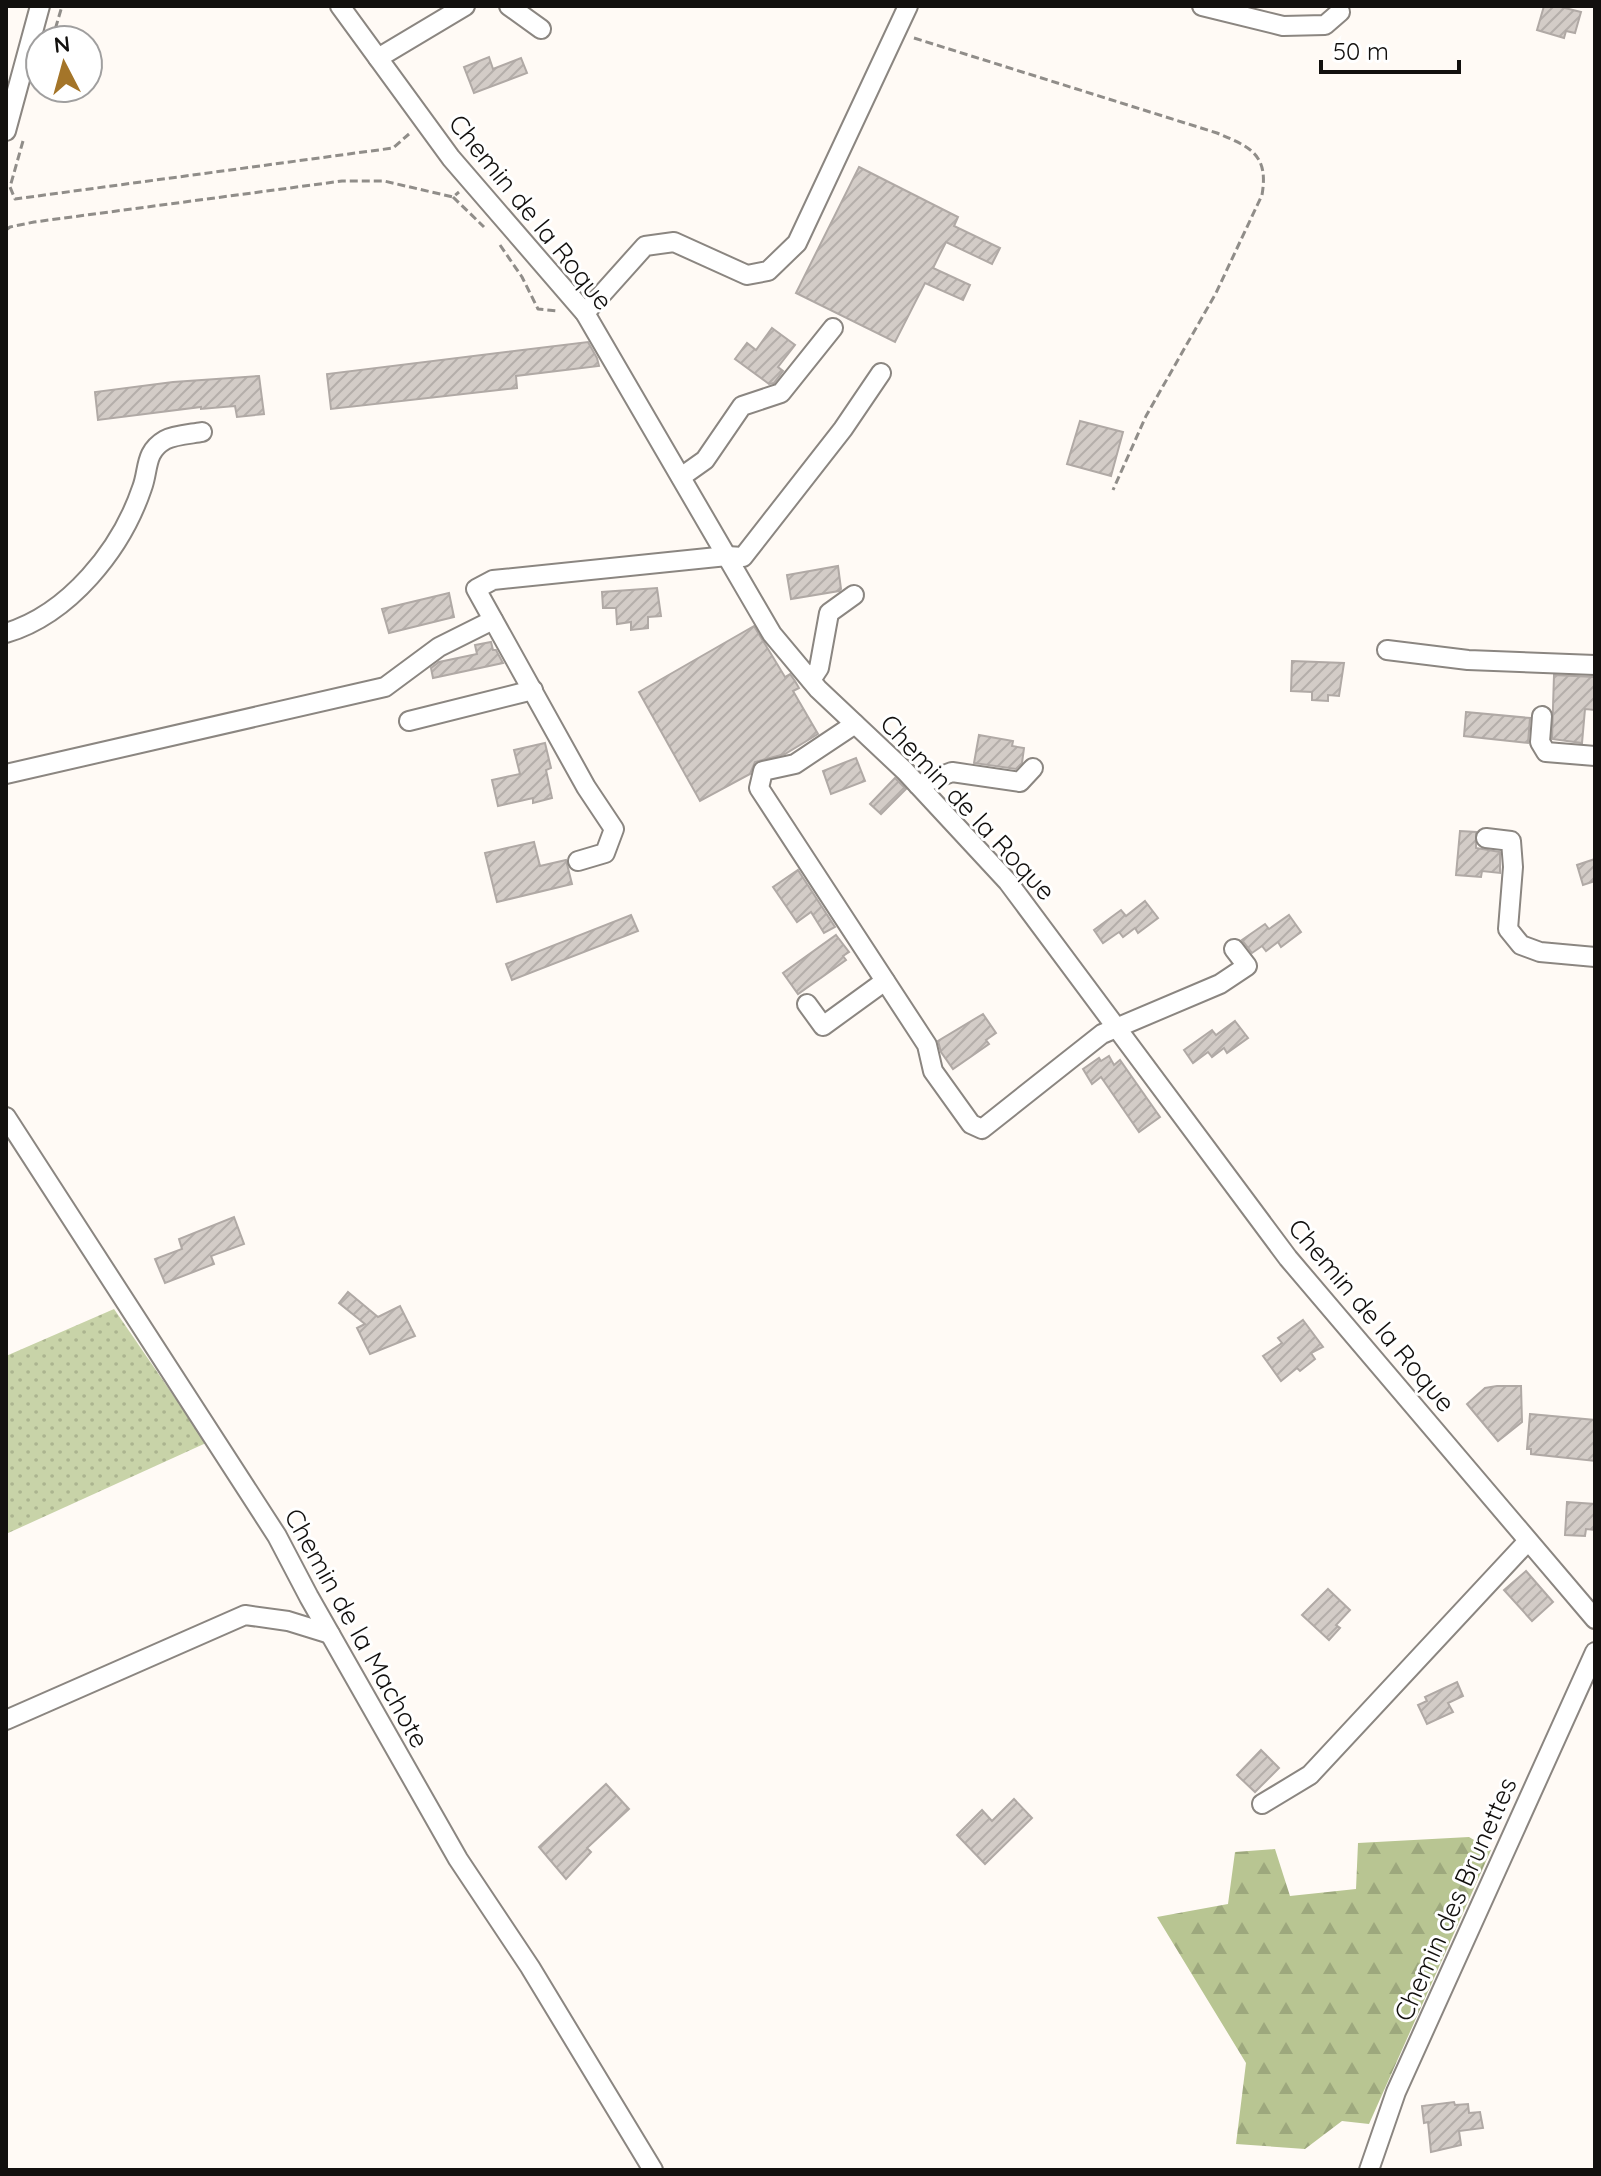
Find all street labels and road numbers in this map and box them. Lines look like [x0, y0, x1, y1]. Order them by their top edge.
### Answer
street label: Chemin de la Roque [442, 107, 620, 317]
street label: Chemin de la Roque [873, 707, 1063, 907]
street label: Chemin de la Roque [1281, 1212, 1463, 1418]
street label: Chemin de la Machote [277, 1502, 437, 1754]
street label: Chemin des Brunettes [1386, 1772, 1524, 2026]

